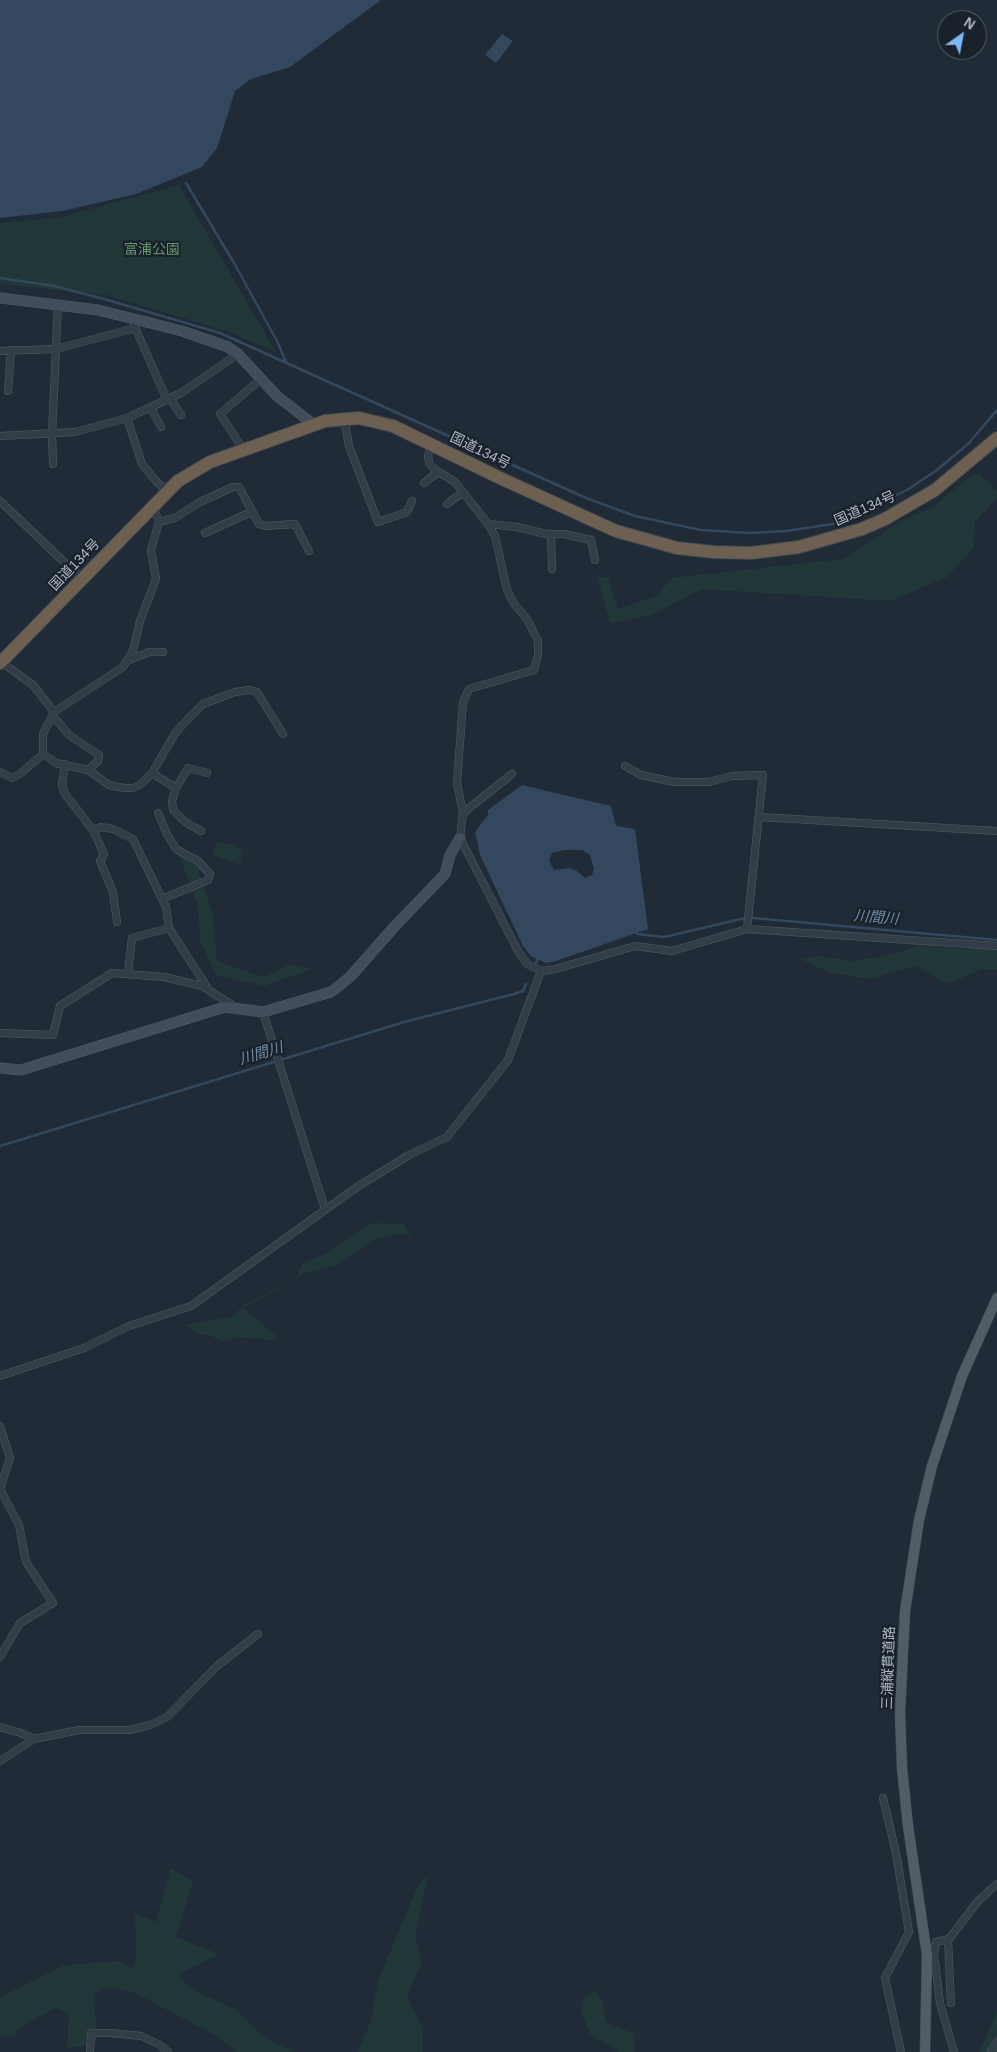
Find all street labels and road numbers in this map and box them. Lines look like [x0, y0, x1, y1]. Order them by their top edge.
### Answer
street label: 国道134号 [447, 429, 513, 473]
street label: 国道134号 [832, 488, 898, 530]
street label: 国道134号 [46, 536, 104, 594]
street label: 三浦縦貫道路 [879, 1626, 899, 1710]

